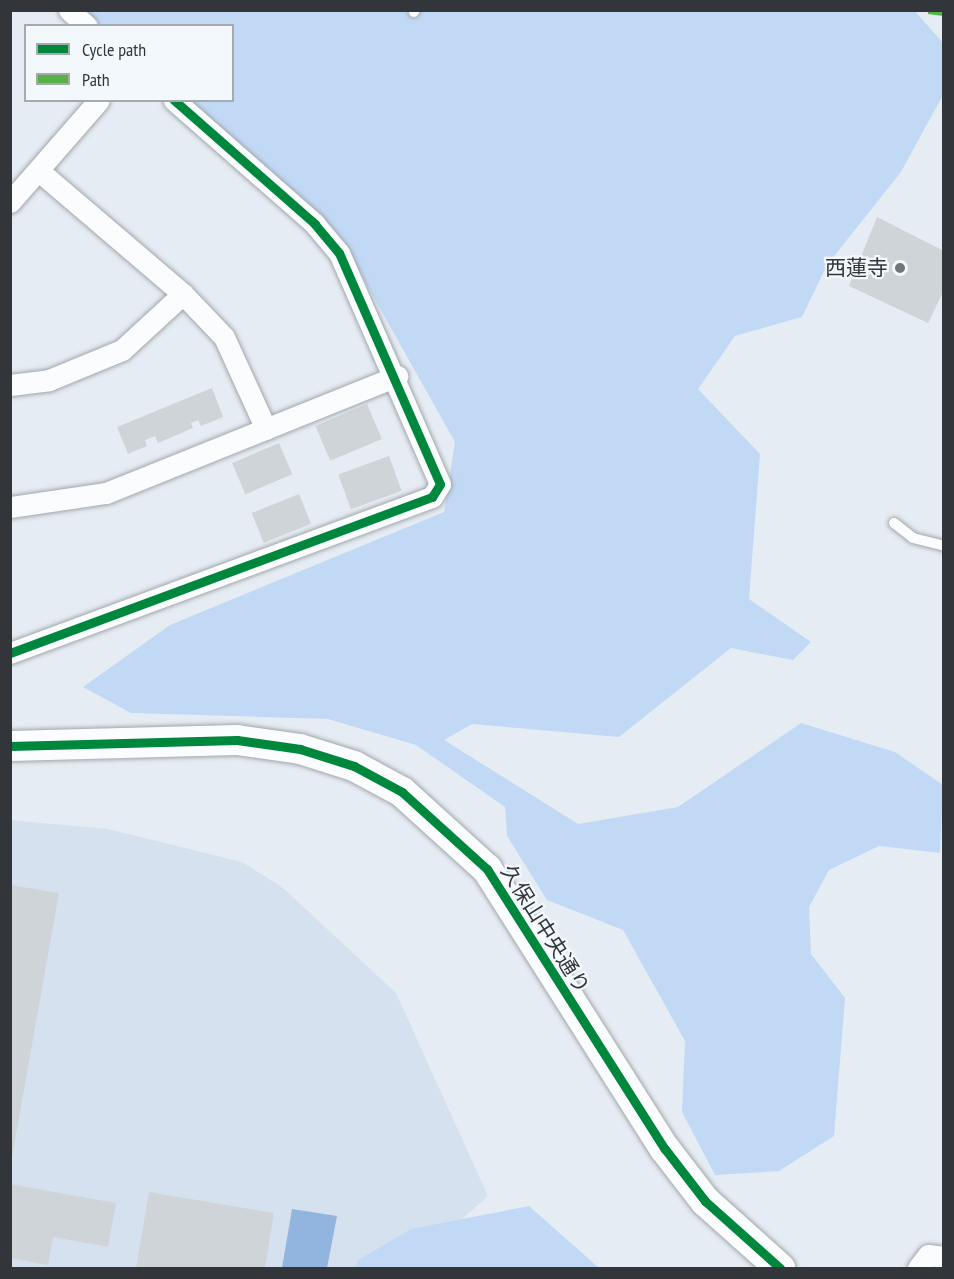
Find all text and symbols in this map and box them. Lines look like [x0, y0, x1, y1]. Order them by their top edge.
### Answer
legend [24, 24, 234, 102]
text: Cycle path [82, 38, 146, 61]
text: Path [82, 68, 110, 91]
place label: 西蓮寺 [825, 255, 888, 281]
marker: 西蓮寺 [893, 261, 907, 275]
street label: 久保山中央通り [495, 860, 595, 998]

